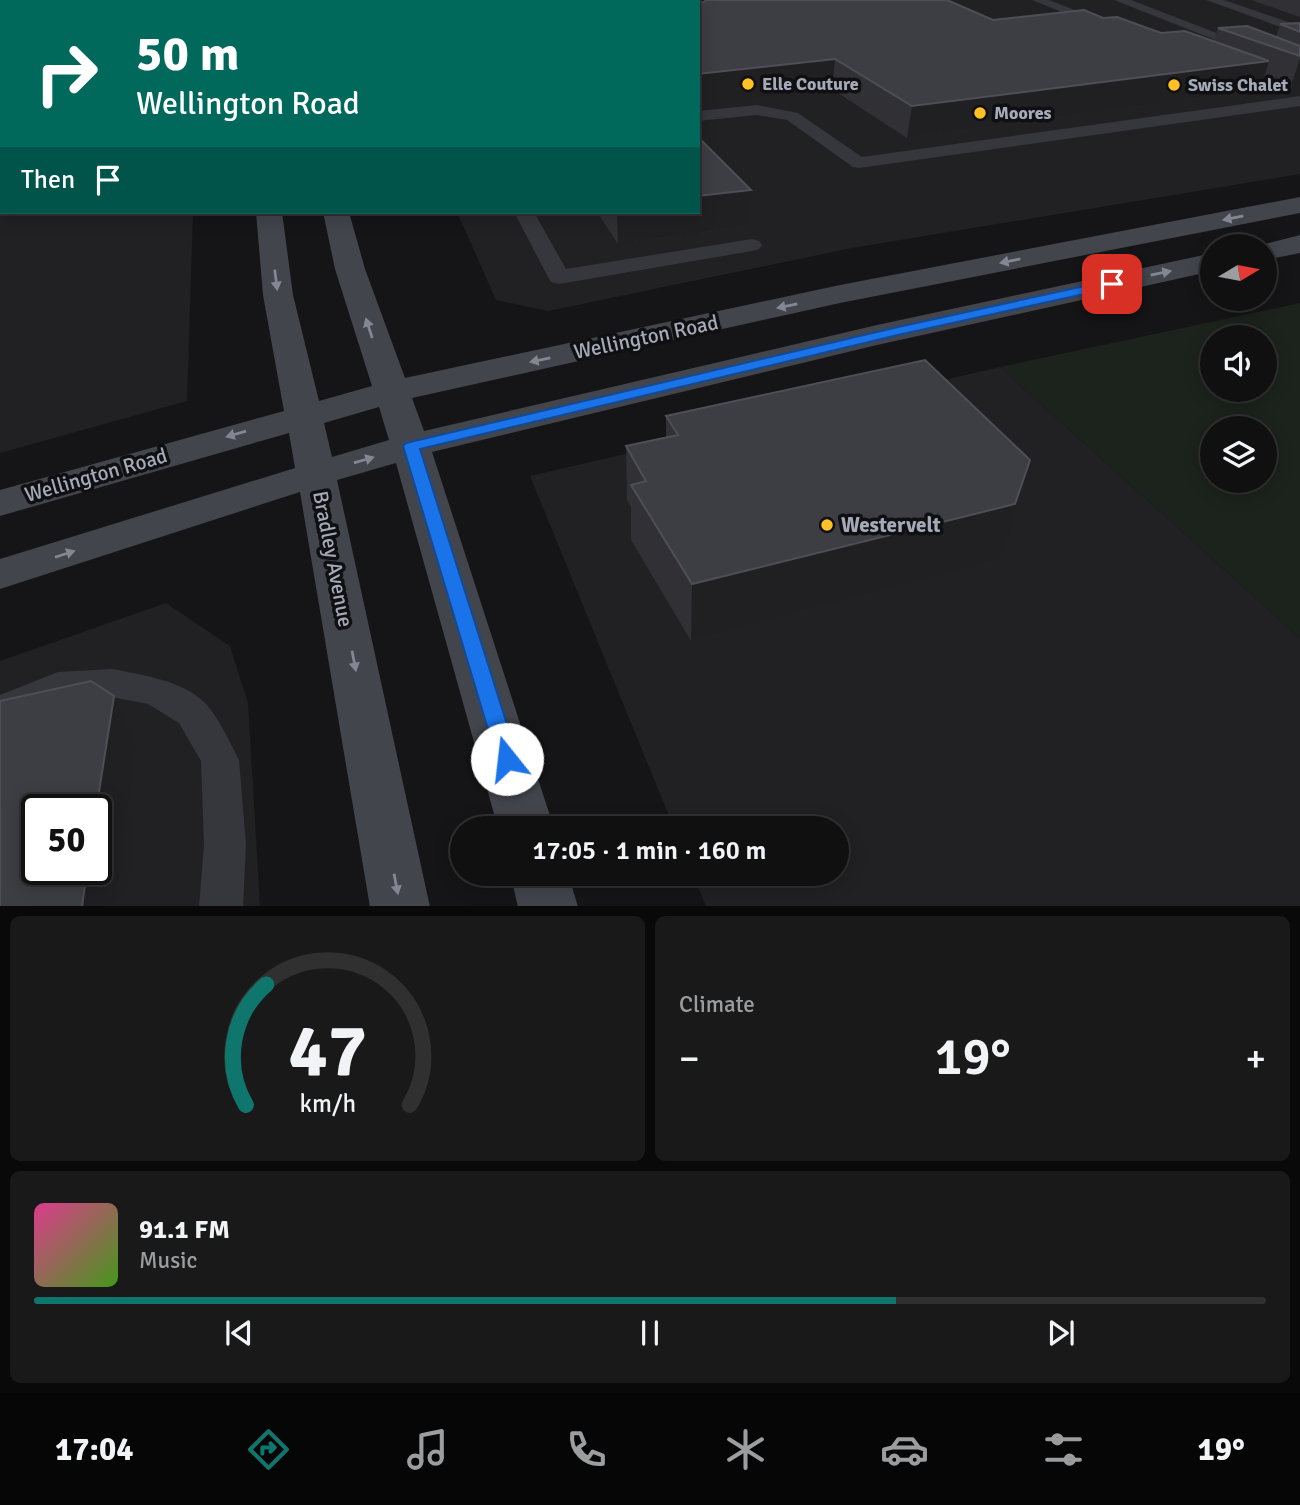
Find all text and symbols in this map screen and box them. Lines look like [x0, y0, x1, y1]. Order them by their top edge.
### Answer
text: 50 m [136, 24, 239, 84]
icon: right [21, 28, 112, 119]
place label: Elle Couture [762, 73, 859, 95]
place label: Swiss Chalet [1188, 74, 1288, 96]
marker: Elle Couture [740, 76, 756, 92]
marker: Swiss Chalet [1166, 77, 1182, 93]
text: Wellington Road [136, 84, 360, 123]
place label: Moores [994, 102, 1052, 124]
marker: Moores [972, 105, 988, 121]
icon: arrive [89, 161, 127, 199]
text: Then [21, 164, 75, 196]
one-way arrow [1222, 213, 1244, 224]
north arrow [1200, 234, 1278, 312]
map controls [1200, 234, 1277, 493]
pin [1082, 254, 1142, 314]
one-way arrow [998, 256, 1020, 267]
icon: arrive [1093, 265, 1131, 303]
one-way arrow [1150, 268, 1172, 279]
one-way arrow [271, 269, 282, 291]
one-way arrow [776, 301, 798, 312]
street label: Wellington Road [571, 309, 721, 365]
one-way arrow [363, 317, 374, 338]
button: sound [1200, 325, 1277, 402]
one-way arrow [529, 355, 551, 366]
button: layers [1200, 416, 1277, 493]
one-way arrow [225, 429, 247, 440]
street label: Wellington Road [22, 442, 170, 508]
one-way arrow [353, 454, 375, 465]
street label: Bradley Avenue [307, 489, 359, 629]
place label: Westervelt [841, 512, 941, 538]
marker: Westervelt [819, 517, 835, 533]
one-way arrow [55, 548, 76, 558]
one-way arrow [348, 650, 359, 672]
position arrow [470, 722, 544, 796]
speed limit sign: 50 [21, 794, 112, 885]
text: 17:05 · 1 min · 160 m [533, 835, 766, 867]
one-way arrow [390, 873, 401, 895]
text: Climate [679, 990, 755, 1019]
text: 47 [288, 1007, 367, 1096]
text: 19° [934, 1025, 1011, 1089]
text: − [679, 1035, 700, 1082]
text: + [1245, 1035, 1266, 1082]
text: km/h [299, 1087, 356, 1118]
text: 91.1 FM [139, 1214, 230, 1246]
text: Music [139, 1246, 197, 1275]
icon: previous [220, 1314, 258, 1352]
icon: pause [631, 1314, 669, 1352]
icon: next [1042, 1314, 1080, 1352]
icon: directions [244, 1425, 293, 1474]
icon: music [403, 1425, 452, 1474]
icon: phone [562, 1425, 611, 1474]
icon: climate [721, 1425, 770, 1474]
icon: car [880, 1425, 929, 1474]
icon: filters [1039, 1425, 1088, 1474]
text: 17:04 [55, 1430, 134, 1469]
text: 19° [1198, 1430, 1245, 1469]

